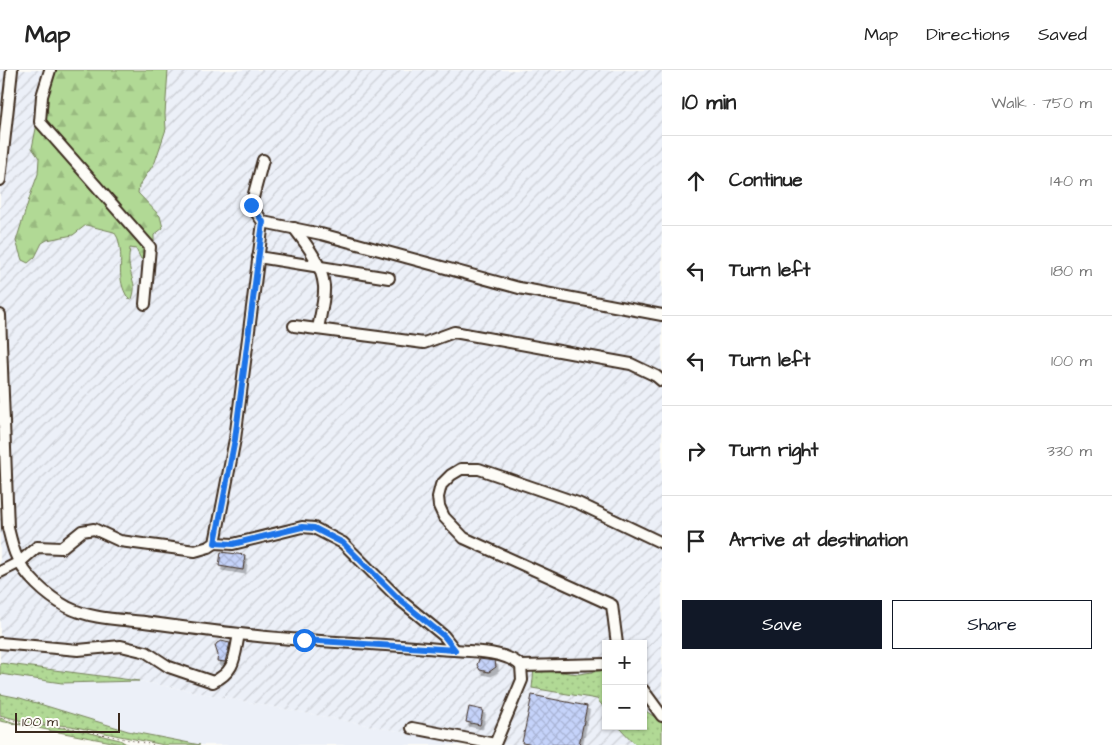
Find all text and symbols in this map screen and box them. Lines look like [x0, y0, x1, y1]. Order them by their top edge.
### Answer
text: Map [25, 18, 70, 52]
text: Map [864, 22, 898, 47]
text: Directions [926, 22, 1010, 47]
text: Saved [1038, 22, 1087, 47]
text: 10 min [682, 88, 736, 117]
text: Walk · 750 m [991, 92, 1092, 114]
icon: ahead [682, 167, 710, 195]
text: Continue [729, 167, 803, 194]
text: 140 m [1050, 170, 1092, 192]
route end [240, 194, 263, 217]
icon: left [682, 257, 710, 285]
text: Turn left [729, 257, 810, 284]
text: 180 m [1051, 260, 1092, 282]
icon: left [682, 347, 710, 375]
text: Turn left [729, 347, 810, 374]
text: 100 m [1051, 350, 1092, 372]
icon: right [682, 437, 710, 465]
text: Turn right [729, 437, 818, 464]
text: 330 m [1047, 440, 1092, 462]
icon: arrive [682, 527, 710, 555]
text: Arrive at destination [729, 527, 908, 554]
button: Save [682, 600, 882, 649]
button: Share [892, 600, 1092, 649]
route start [293, 629, 316, 652]
map controls [602, 640, 647, 730]
button: + [602, 640, 647, 685]
button: − [602, 685, 647, 730]
scale bar [15, 710, 120, 733]
text: 100 m [22, 712, 58, 732]

